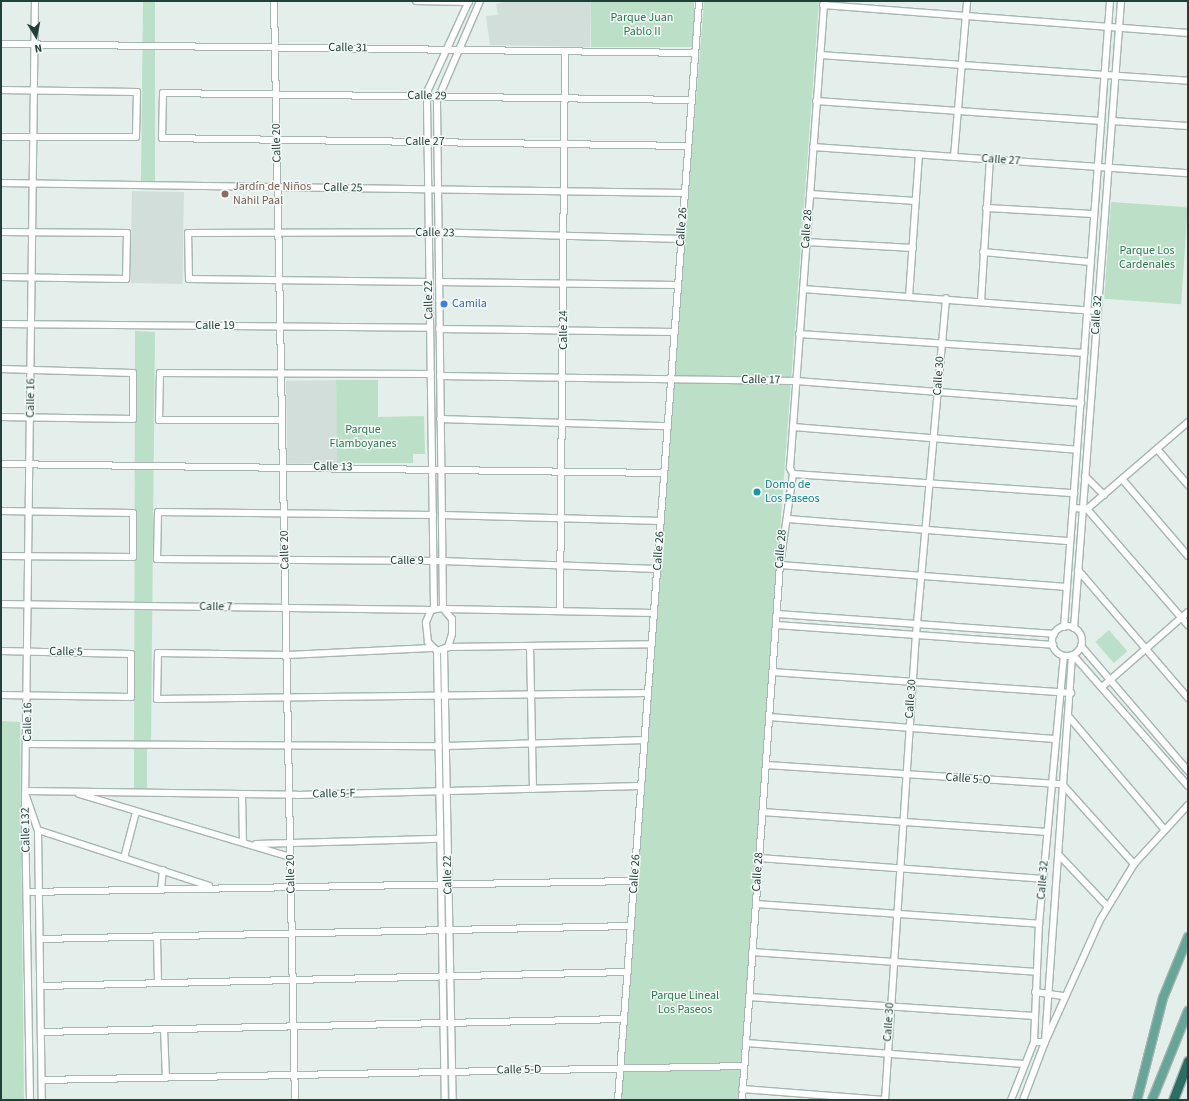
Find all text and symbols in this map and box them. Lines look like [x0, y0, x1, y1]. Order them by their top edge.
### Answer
park label: Parque Juan Pablo II [611, 11, 673, 39]
north arrow [16, 16, 56, 56]
text: N [33, 40, 43, 56]
street label: Calle 31 [328, 40, 368, 56]
street label: Calle 29 [407, 88, 447, 104]
street label: Calle 20 [269, 123, 285, 163]
street label: Calle 27 [405, 135, 445, 149]
street label: Calle 27 [981, 151, 1021, 169]
place label: Jardín de Niños Nahil Paal [233, 180, 311, 208]
street label: Calle 25 [323, 180, 363, 196]
marker: Jardín de Niños Nahil Paal [220, 189, 230, 199]
street label: Calle 26 [673, 207, 691, 247]
street label: Calle 28 [798, 209, 816, 249]
street label: Calle 23 [415, 225, 455, 241]
park label: Parque Los Cardenales [1119, 244, 1175, 272]
street label: Calle 22 [421, 280, 437, 320]
street label: Calle 32 [1088, 295, 1106, 335]
place label: Camila [452, 297, 487, 311]
marker: Camila [439, 299, 449, 309]
street label: Calle 24 [557, 310, 571, 350]
street label: Calle 19 [195, 319, 235, 333]
street label: Calle 30 [930, 356, 948, 396]
street label: Calle 17 [741, 372, 781, 388]
street label: Calle 16 [23, 378, 39, 418]
park label: Parque Flamboyanes [329, 423, 397, 451]
street label: Calle 13 [313, 459, 353, 475]
place label: Domo de Los Paseos [765, 478, 819, 506]
marker: Domo de Los Paseos [752, 487, 762, 497]
street label: Calle 28 [772, 529, 790, 569]
street label: Calle 20 [277, 530, 293, 570]
street label: Calle 26 [650, 531, 668, 571]
street label: Calle 9 [390, 554, 424, 568]
street label: Calle 7 [199, 600, 233, 614]
street label: Calle 5 [49, 645, 83, 659]
street label: Calle 30 [902, 679, 920, 719]
street label: Calle 16 [20, 702, 36, 742]
street label: Calle 5-O [945, 770, 991, 788]
street label: Calle 5-F [312, 786, 356, 802]
street label: Calle 132 [18, 807, 34, 853]
street label: Calle 28 [749, 852, 767, 892]
street label: Calle 20 [283, 854, 299, 894]
street label: Calle 26 [626, 854, 644, 894]
street label: Calle 22 [440, 855, 456, 895]
street label: Calle 32 [1034, 860, 1052, 900]
park label: Parque Lineal Los Paseos [651, 989, 719, 1017]
street label: Calle 30 [880, 1002, 898, 1042]
street label: Calle 5-D [497, 1062, 541, 1078]

